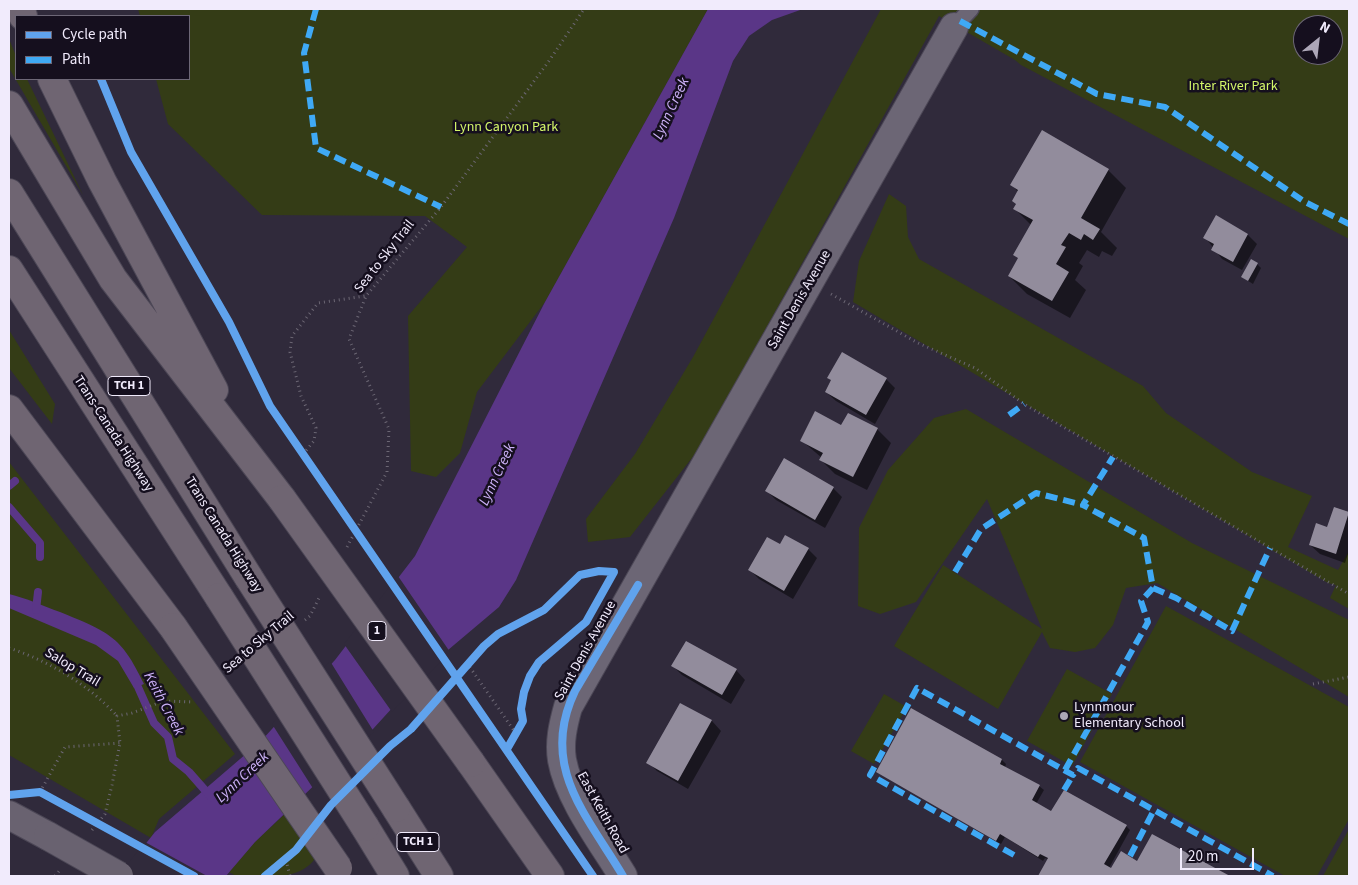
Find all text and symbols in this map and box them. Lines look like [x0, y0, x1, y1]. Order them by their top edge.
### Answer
legend [15, 15, 190, 80]
north arrow [1293, 15, 1343, 65]
text: N [1316, 17, 1334, 39]
text: Cycle path [62, 24, 127, 45]
text: Path [62, 49, 90, 70]
water label: Lynn Creek [650, 75, 694, 143]
park label: Inter River Park [1188, 79, 1278, 95]
park label: Lynn Canyon Park [454, 120, 558, 136]
street label: Sea to Sky Trail [351, 217, 419, 297]
street label: Saint Denis Avenue [765, 247, 835, 353]
street label: Trans-Canada Highway [69, 373, 157, 495]
road number: TCH 1 [108, 376, 150, 396]
water label: Lynn Creek [476, 441, 520, 509]
street label: Trans Canada Highway [181, 474, 265, 596]
street label: Saint Denis Avenue [552, 598, 620, 704]
street label: Sea to Sky Trail [220, 608, 298, 678]
road number: 1 [368, 622, 386, 640]
street label: Salop Trail [41, 645, 103, 691]
water label: Keith Creek [139, 669, 187, 739]
place label: Lynnmour Elementary School [1074, 700, 1184, 732]
marker: Lynnmour Elementary School [1058, 710, 1070, 722]
water label: Lynn Creek [213, 749, 273, 807]
street label: East Keith Road [573, 769, 631, 857]
road number: TCH 1 [397, 832, 439, 852]
scale bar [1183, 838, 1257, 870]
text: 20 m [1188, 846, 1218, 867]

